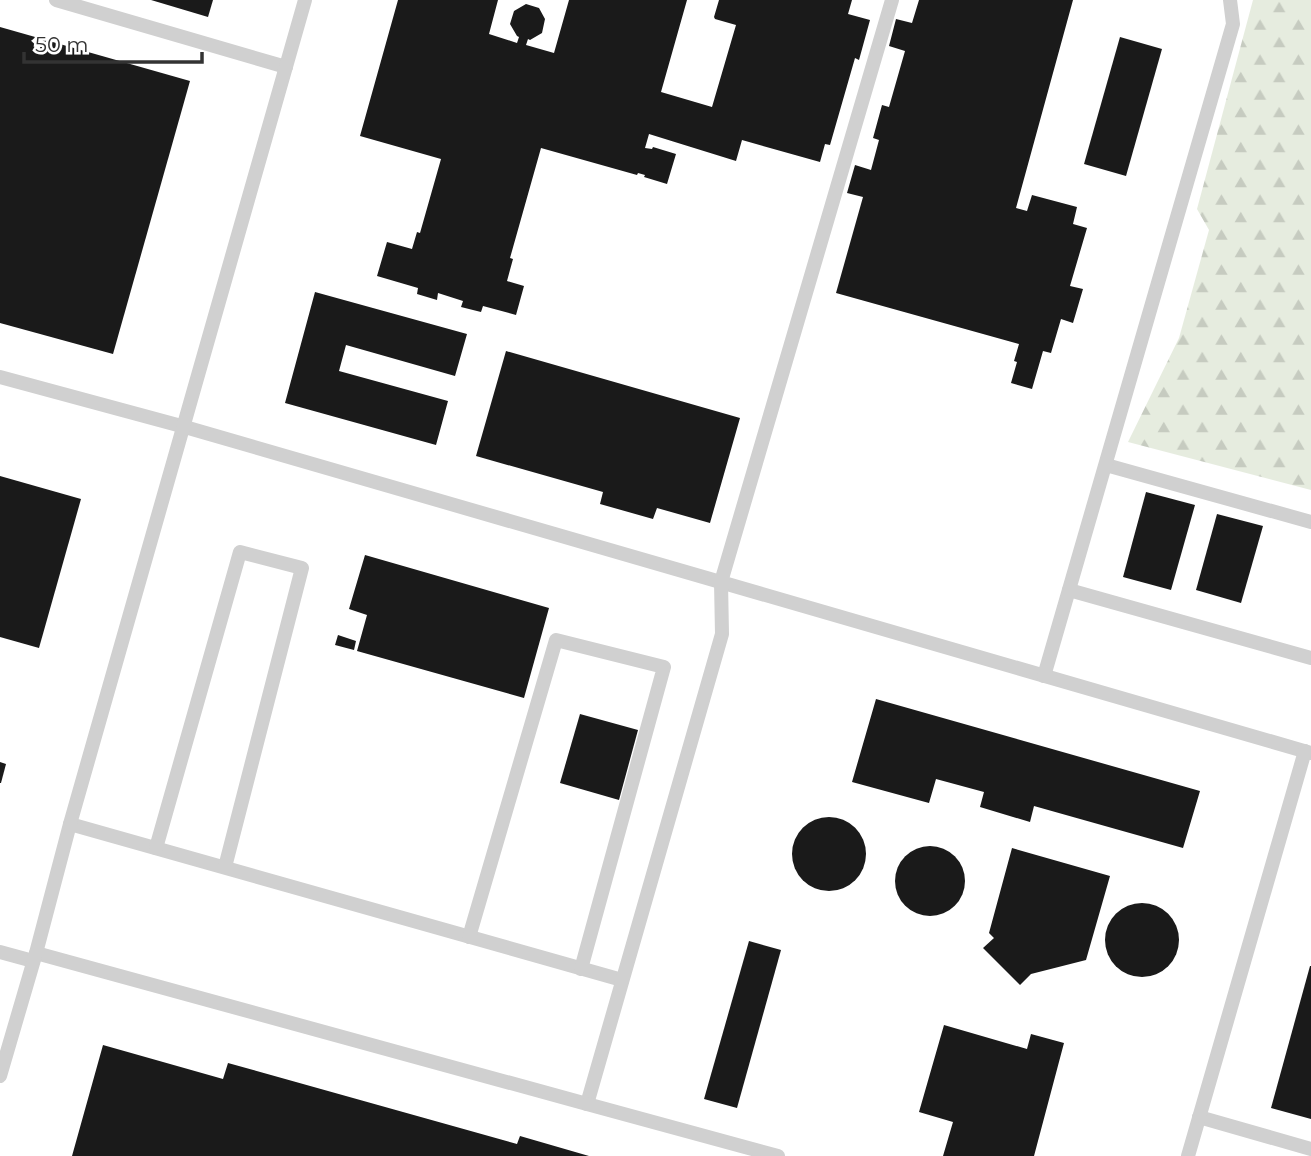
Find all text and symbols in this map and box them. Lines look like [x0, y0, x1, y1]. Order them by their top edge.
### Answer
scale bar [24, 21, 203, 65]
text: 50 m [35, 32, 89, 57]

